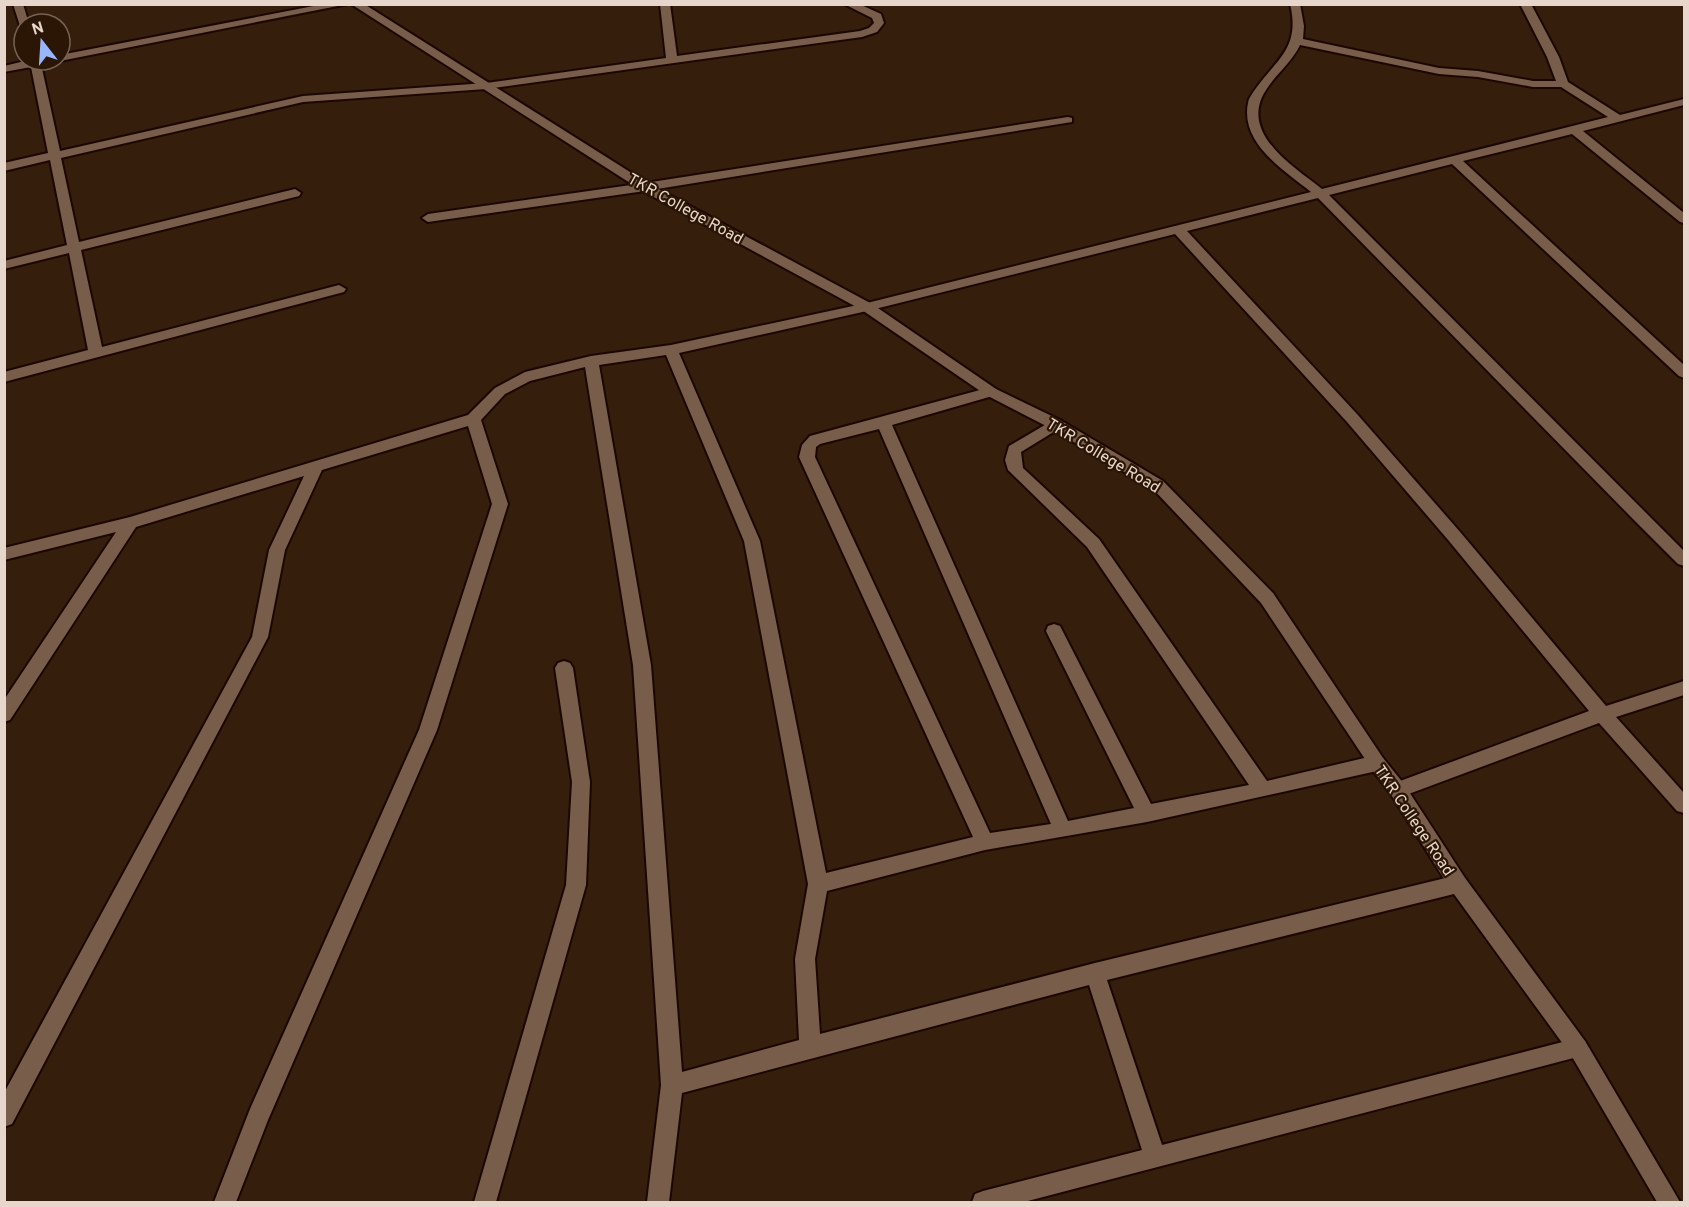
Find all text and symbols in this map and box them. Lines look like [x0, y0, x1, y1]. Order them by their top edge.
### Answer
north arrow [12, 12, 72, 72]
text: N [30, 18, 47, 41]
street label: TKR College Road [624, 170, 746, 250]
street label: TKR College Road [1042, 415, 1163, 499]
street label: TKR College Road [1369, 762, 1458, 880]

